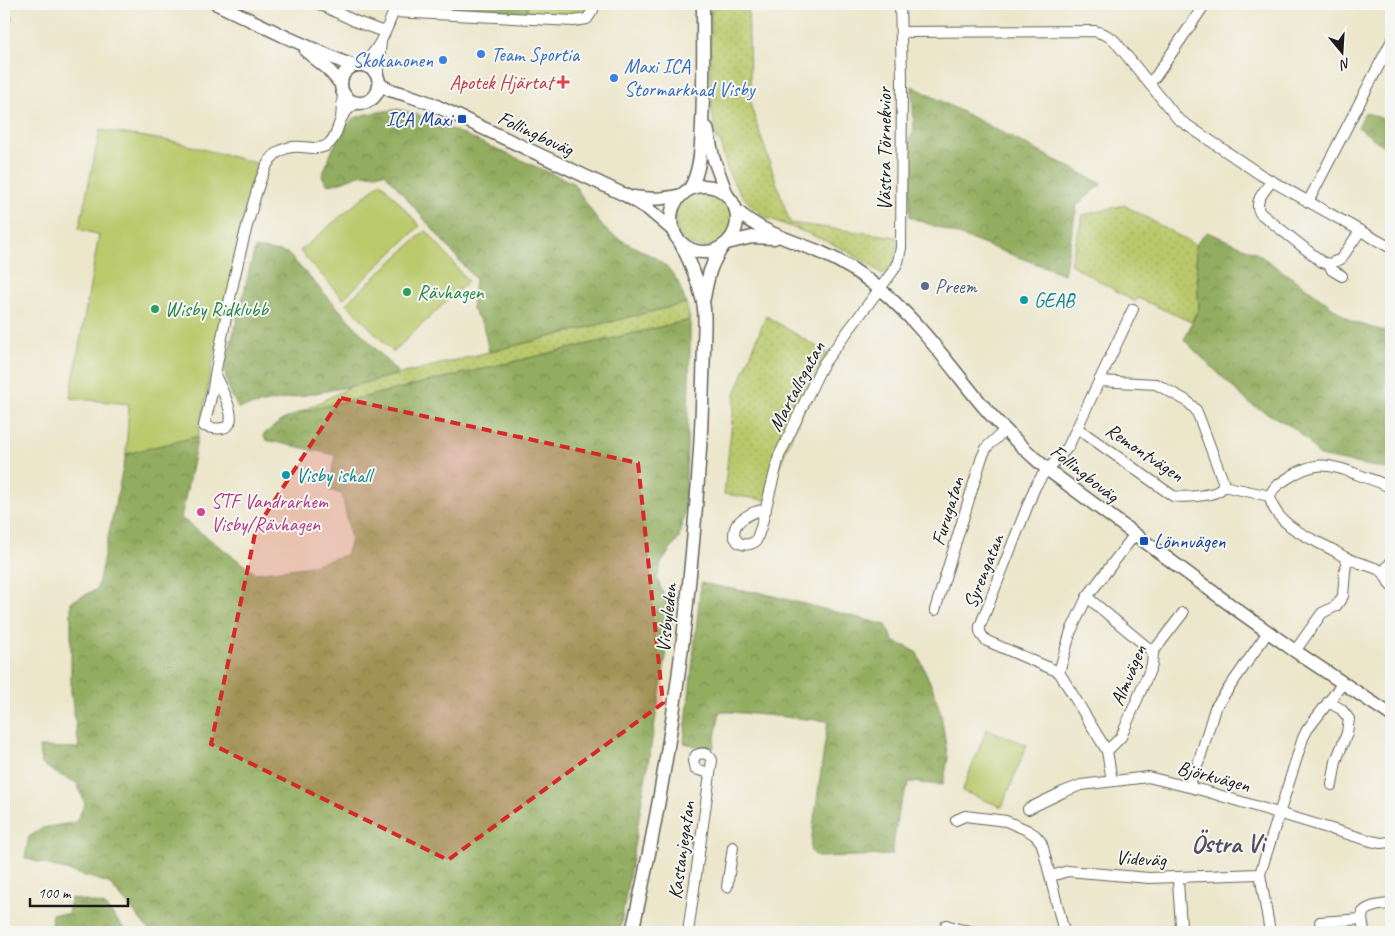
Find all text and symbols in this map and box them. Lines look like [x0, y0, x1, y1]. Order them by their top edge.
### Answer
north arrow [1318, 28, 1368, 78]
place label: Team Sportia [491, 42, 581, 67]
place label: Skokanonen [353, 48, 434, 73]
marker: Team Sportia [475, 48, 487, 60]
marker: Skokanonen [437, 54, 449, 66]
place label: Maxi ICA Stormarknad Visby [624, 54, 757, 102]
text: N [1337, 54, 1353, 74]
place label: Apotek Hjärtat [449, 70, 556, 95]
marker: Maxi ICA Stormarknad Visby [608, 72, 620, 84]
marker: Apotek Hjärtat [557, 76, 569, 88]
street label: Västra Törnekvior [872, 85, 897, 211]
street label: Follingboväg [494, 105, 578, 162]
place label: ICA Maxi [386, 107, 454, 132]
marker: ICA Maxi [456, 113, 468, 125]
place label: Preem [935, 274, 978, 299]
place label: Rävhagen [417, 280, 485, 305]
marker: Preem [919, 280, 931, 292]
marker: Rävhagen [401, 286, 413, 298]
place label: GEAB [1034, 288, 1076, 313]
marker: GEAB [1018, 294, 1030, 306]
place label: Wisby Ridklubb [165, 297, 269, 322]
marker: Wisby Ridklubb [149, 303, 161, 315]
street label: Martallsgatan [762, 336, 831, 435]
street label: Remontvägen [1101, 417, 1189, 488]
street label: Follingboväg [1045, 439, 1125, 509]
place label: Visby ishall [296, 463, 375, 488]
marker: Visby ishall [280, 469, 292, 481]
street label: Furugatan [925, 473, 970, 549]
place label: STF Vandrarhem Visby/Rävhagen [211, 489, 329, 537]
marker: STF Vandrarhem Visby/Rävhagen [195, 506, 207, 518]
street label: Syrengatan [957, 529, 1010, 612]
place label: Lönnvägen [1154, 529, 1227, 554]
marker: Lönnvägen [1138, 535, 1150, 547]
street label: Visbyleden [650, 581, 683, 654]
street label: Almvägen [1105, 640, 1153, 709]
street label: Björkvägen [1175, 755, 1254, 798]
street label: Kastanjegatan [662, 799, 701, 901]
district label: Östra Vi [1192, 828, 1267, 860]
street label: Videväg [1115, 845, 1168, 872]
scale bar [30, 876, 128, 908]
text: 100 m [38, 884, 72, 903]

